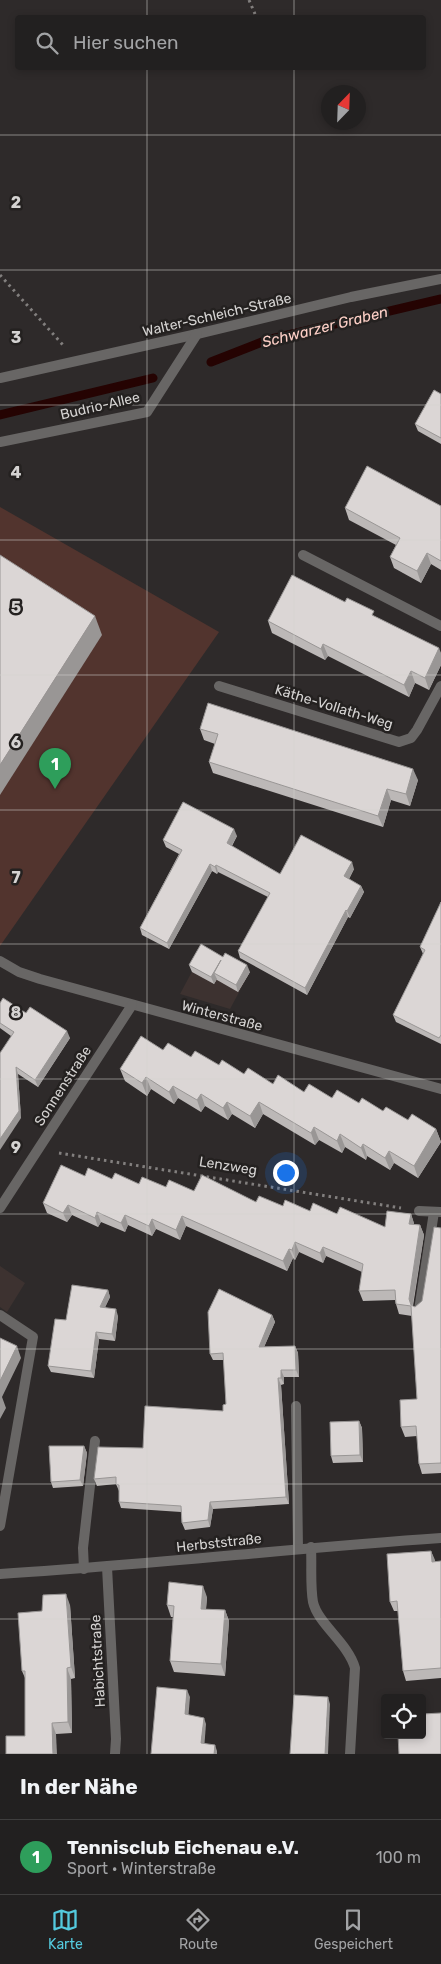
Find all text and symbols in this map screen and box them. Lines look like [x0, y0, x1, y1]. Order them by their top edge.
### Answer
search box [15, 15, 426, 70]
icon: search [33, 29, 61, 57]
text: Hier suchen [73, 31, 179, 54]
north arrow [321, 85, 366, 130]
text: 2 [11, 193, 21, 212]
street label: Walter-Schleich-Straße [141, 290, 293, 340]
water label: Schwarzer Graben [260, 303, 390, 351]
text: 3 [11, 328, 21, 347]
street label: Budrio-Allee [59, 389, 142, 423]
text: 4 [11, 463, 22, 482]
text: 5 [11, 598, 21, 617]
street label: Käthe-Vollath-Weg [273, 681, 395, 733]
text: 6 [11, 733, 21, 752]
pin: 1 [39, 748, 71, 789]
text: 7 [11, 868, 21, 887]
street label: Winterstraße [180, 997, 265, 1035]
text: 8 [11, 1003, 22, 1022]
street label: Sonnenstraße [31, 1043, 95, 1129]
text: 9 [11, 1138, 21, 1157]
street label: Lenzweg [198, 1153, 258, 1179]
your location [273, 1160, 299, 1186]
street label: Herbststraße [175, 1530, 263, 1556]
street label: Habichtstraße [87, 1614, 109, 1708]
map controls [381, 1694, 426, 1739]
button: locate [381, 1694, 426, 1739]
text: In der Nähe [20, 1774, 138, 1799]
text: Tennisclub Eichenau e.V. [67, 1836, 299, 1859]
text: 1 [32, 1848, 40, 1867]
text: 100 m [376, 1848, 421, 1867]
text: Sport · Winterstraße [67, 1859, 216, 1878]
tab: Karte [48, 1906, 83, 1953]
tab: Route [179, 1906, 218, 1953]
tab: Gespeichert [314, 1906, 393, 1953]

